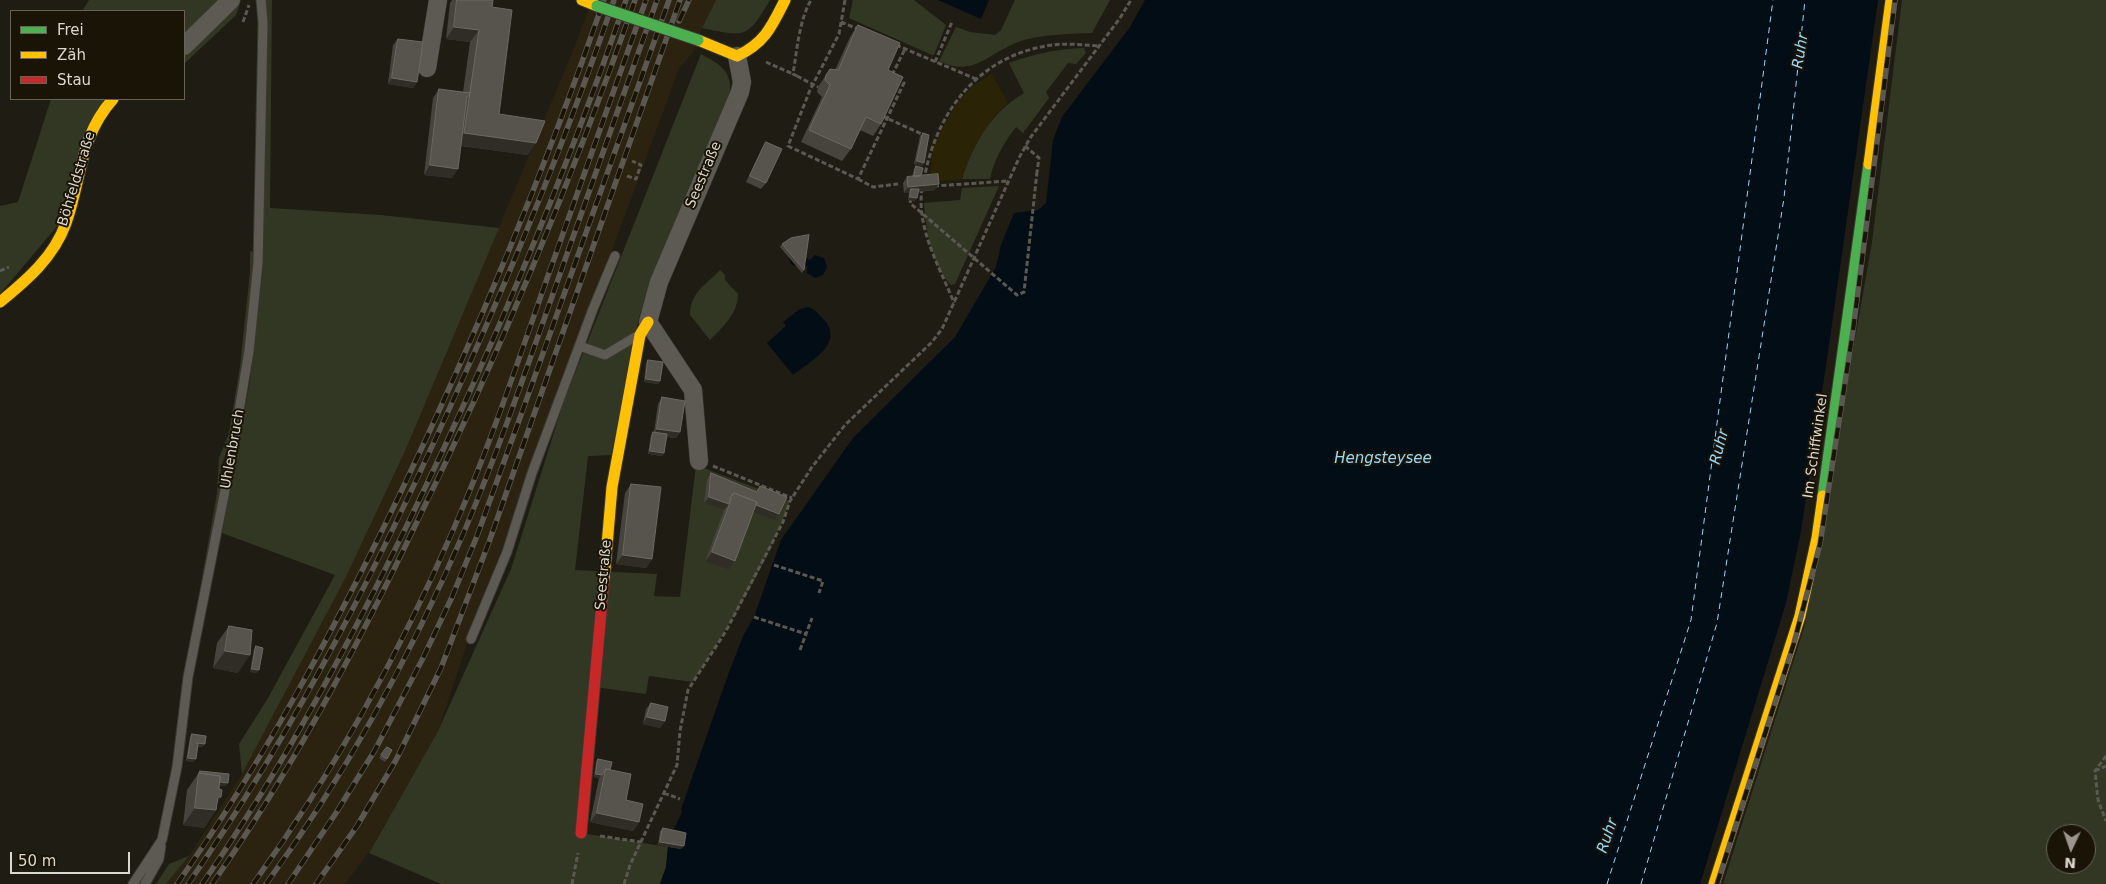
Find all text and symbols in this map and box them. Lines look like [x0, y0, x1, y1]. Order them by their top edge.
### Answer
legend [10, 10, 185, 100]
text: Frei [57, 21, 84, 39]
water label: Ruhr [1789, 32, 1813, 70]
text: Zäh [57, 46, 86, 64]
text: Stau [57, 71, 91, 89]
street label: Böhfeldstraße [55, 130, 99, 228]
street label: Seestraße [682, 139, 726, 211]
street label: Im Schiffwinkel [1800, 393, 1832, 499]
street label: Uhlenbruch [218, 408, 248, 490]
water label: Ruhr [1707, 427, 1733, 467]
water label: Hengsteysee [1334, 450, 1432, 468]
street label: Seestraße [593, 539, 615, 611]
water label: Ruhr [1594, 816, 1622, 856]
north arrow [2046, 824, 2096, 874]
scale bar [12, 842, 132, 874]
text: 50 m [18, 852, 56, 870]
text: N [2064, 855, 2077, 871]

